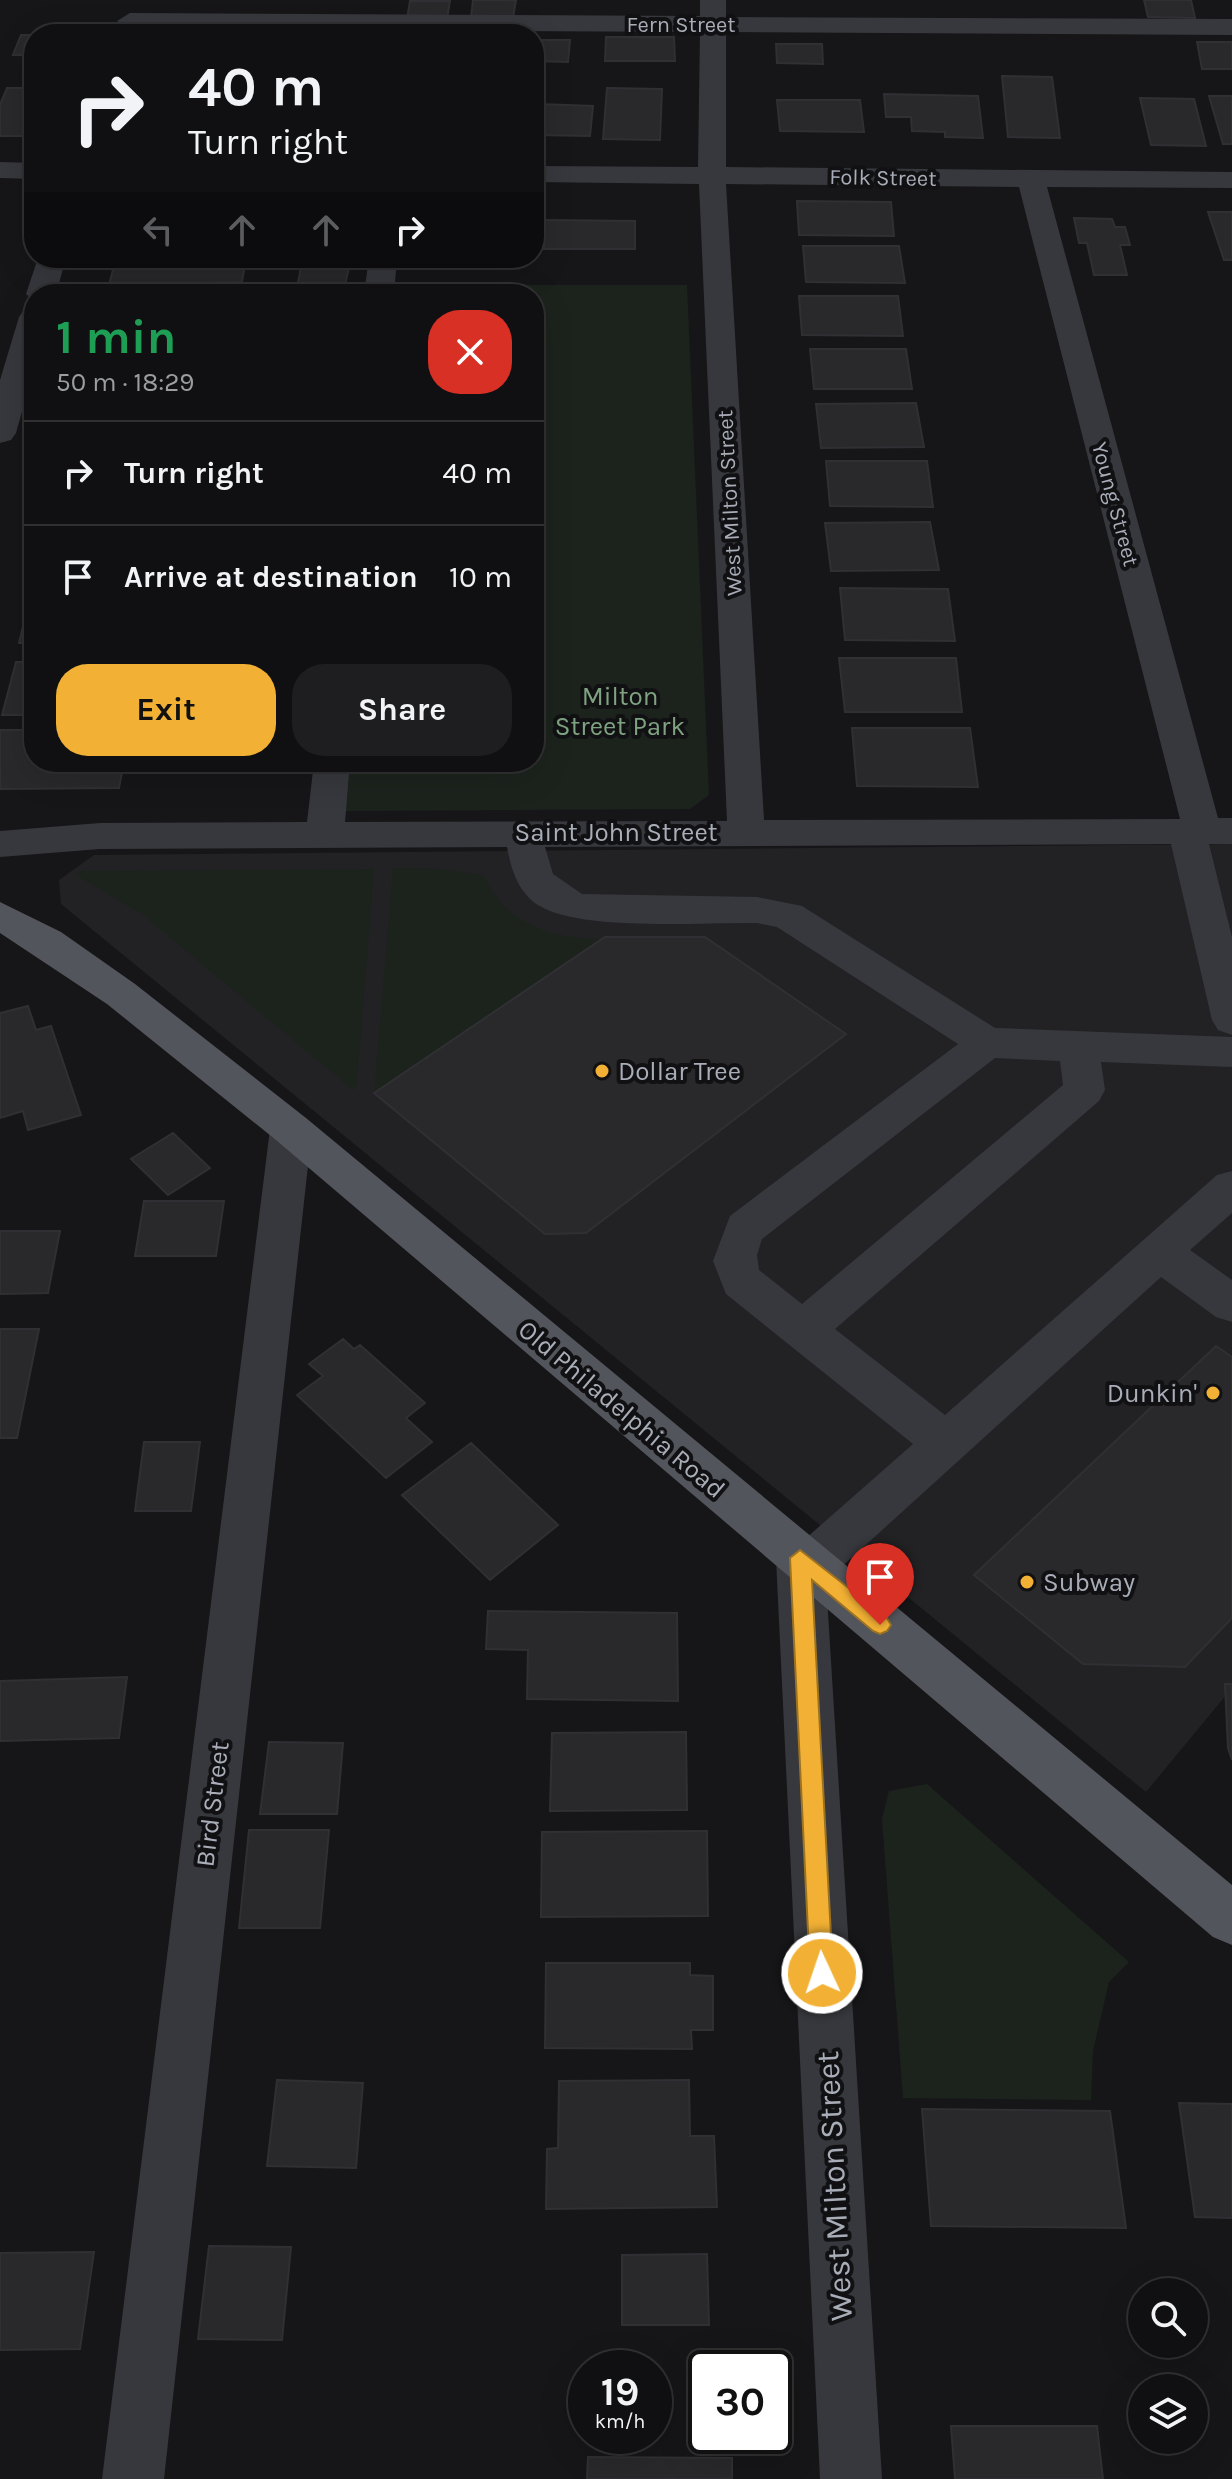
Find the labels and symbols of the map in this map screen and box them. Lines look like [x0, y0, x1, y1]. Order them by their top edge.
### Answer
street label: Fern Street [626, 12, 736, 38]
street label: Folk Street [829, 164, 937, 192]
street label: West Milton Street [712, 409, 748, 596]
street label: Young Street [1086, 439, 1144, 569]
park label: Milton Street Park [555, 681, 685, 742]
street label: Saint John Street [514, 817, 718, 848]
place label: Dollar Tree [618, 1056, 741, 1087]
marker: Dollar Tree [593, 1062, 611, 1080]
street label: Old Philadelphia Road [512, 1314, 731, 1505]
place label: Dunkin' [1107, 1378, 1197, 1409]
marker: Dunkin' [1204, 1384, 1222, 1402]
pin [846, 1543, 914, 1625]
place label: Subway [1043, 1567, 1135, 1598]
marker: Subway [1018, 1573, 1036, 1591]
street label: Bird Street [189, 1739, 236, 1869]
position arrow [780, 1931, 864, 2015]
street label: West Milton Street [809, 2050, 860, 2322]
speed limit sign: 30 [688, 2350, 792, 2454]

